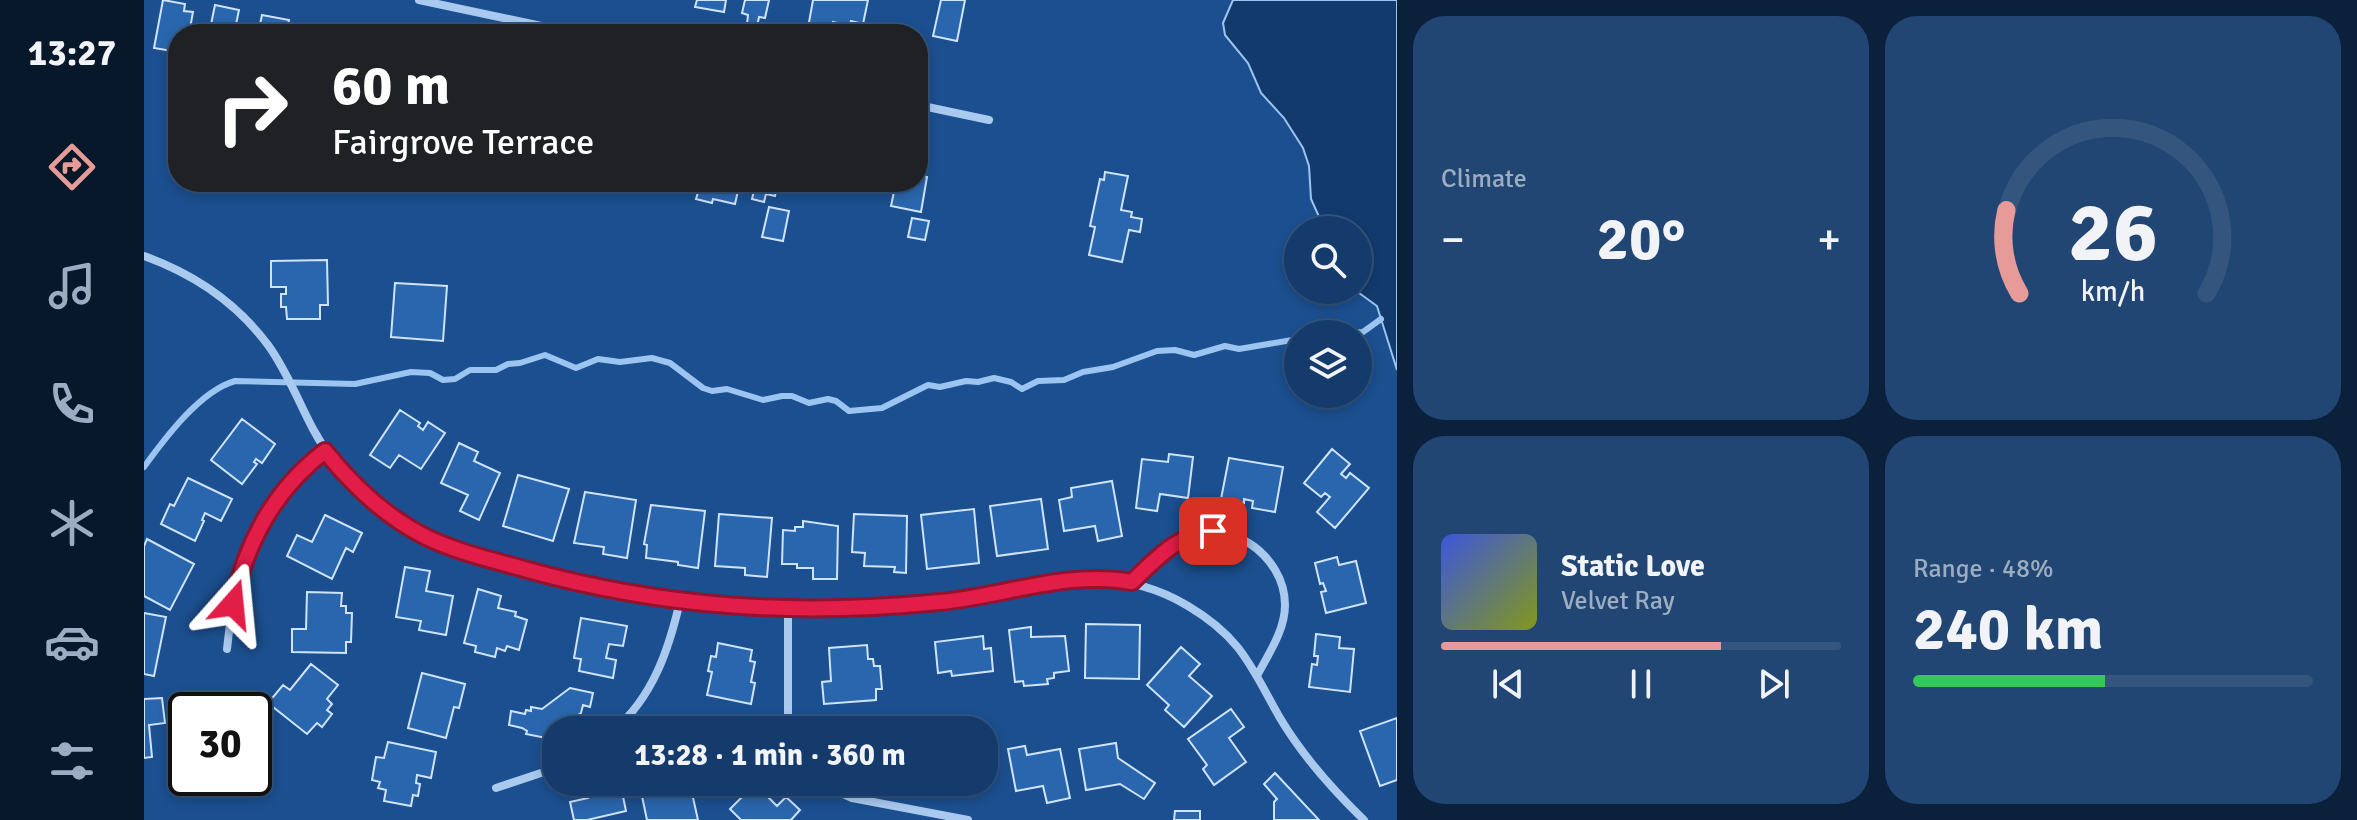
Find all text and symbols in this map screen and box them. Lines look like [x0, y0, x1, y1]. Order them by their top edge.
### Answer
text: 13:27 [28, 31, 116, 76]
text: 60 m [332, 51, 450, 120]
icon: right [200, 56, 304, 160]
text: Fairgrove Terrace [332, 120, 594, 165]
icon: directions [44, 139, 100, 195]
text: Climate [1441, 163, 1527, 195]
text: 26 [2068, 182, 2158, 284]
text: 20° [1597, 203, 1685, 277]
text: − [1441, 213, 1465, 267]
text: + [1817, 213, 1841, 267]
map controls [1284, 216, 1372, 408]
button: search [1284, 216, 1372, 304]
icon: music [44, 258, 100, 314]
text: km/h [2081, 274, 2145, 309]
button: layers [1284, 320, 1372, 408]
icon: phone [44, 376, 100, 432]
icon: climate [44, 495, 100, 551]
pin [1179, 497, 1247, 565]
icon: arrive [1191, 509, 1235, 553]
text: Static Love [1561, 548, 1705, 585]
text: Range · 48% [1913, 553, 2054, 585]
position arrow [191, 562, 275, 646]
text: Velvet Ray [1561, 585, 1675, 617]
text: 240 km [1913, 593, 2103, 667]
icon: car [44, 614, 100, 670]
icon: previous [1486, 662, 1530, 706]
icon: pause [1619, 662, 1663, 706]
icon: next [1752, 662, 1796, 706]
speed limit sign: 30 [168, 692, 272, 796]
icon: filters [44, 733, 100, 789]
text: 13:28 · 1 min · 360 m [634, 737, 906, 774]

